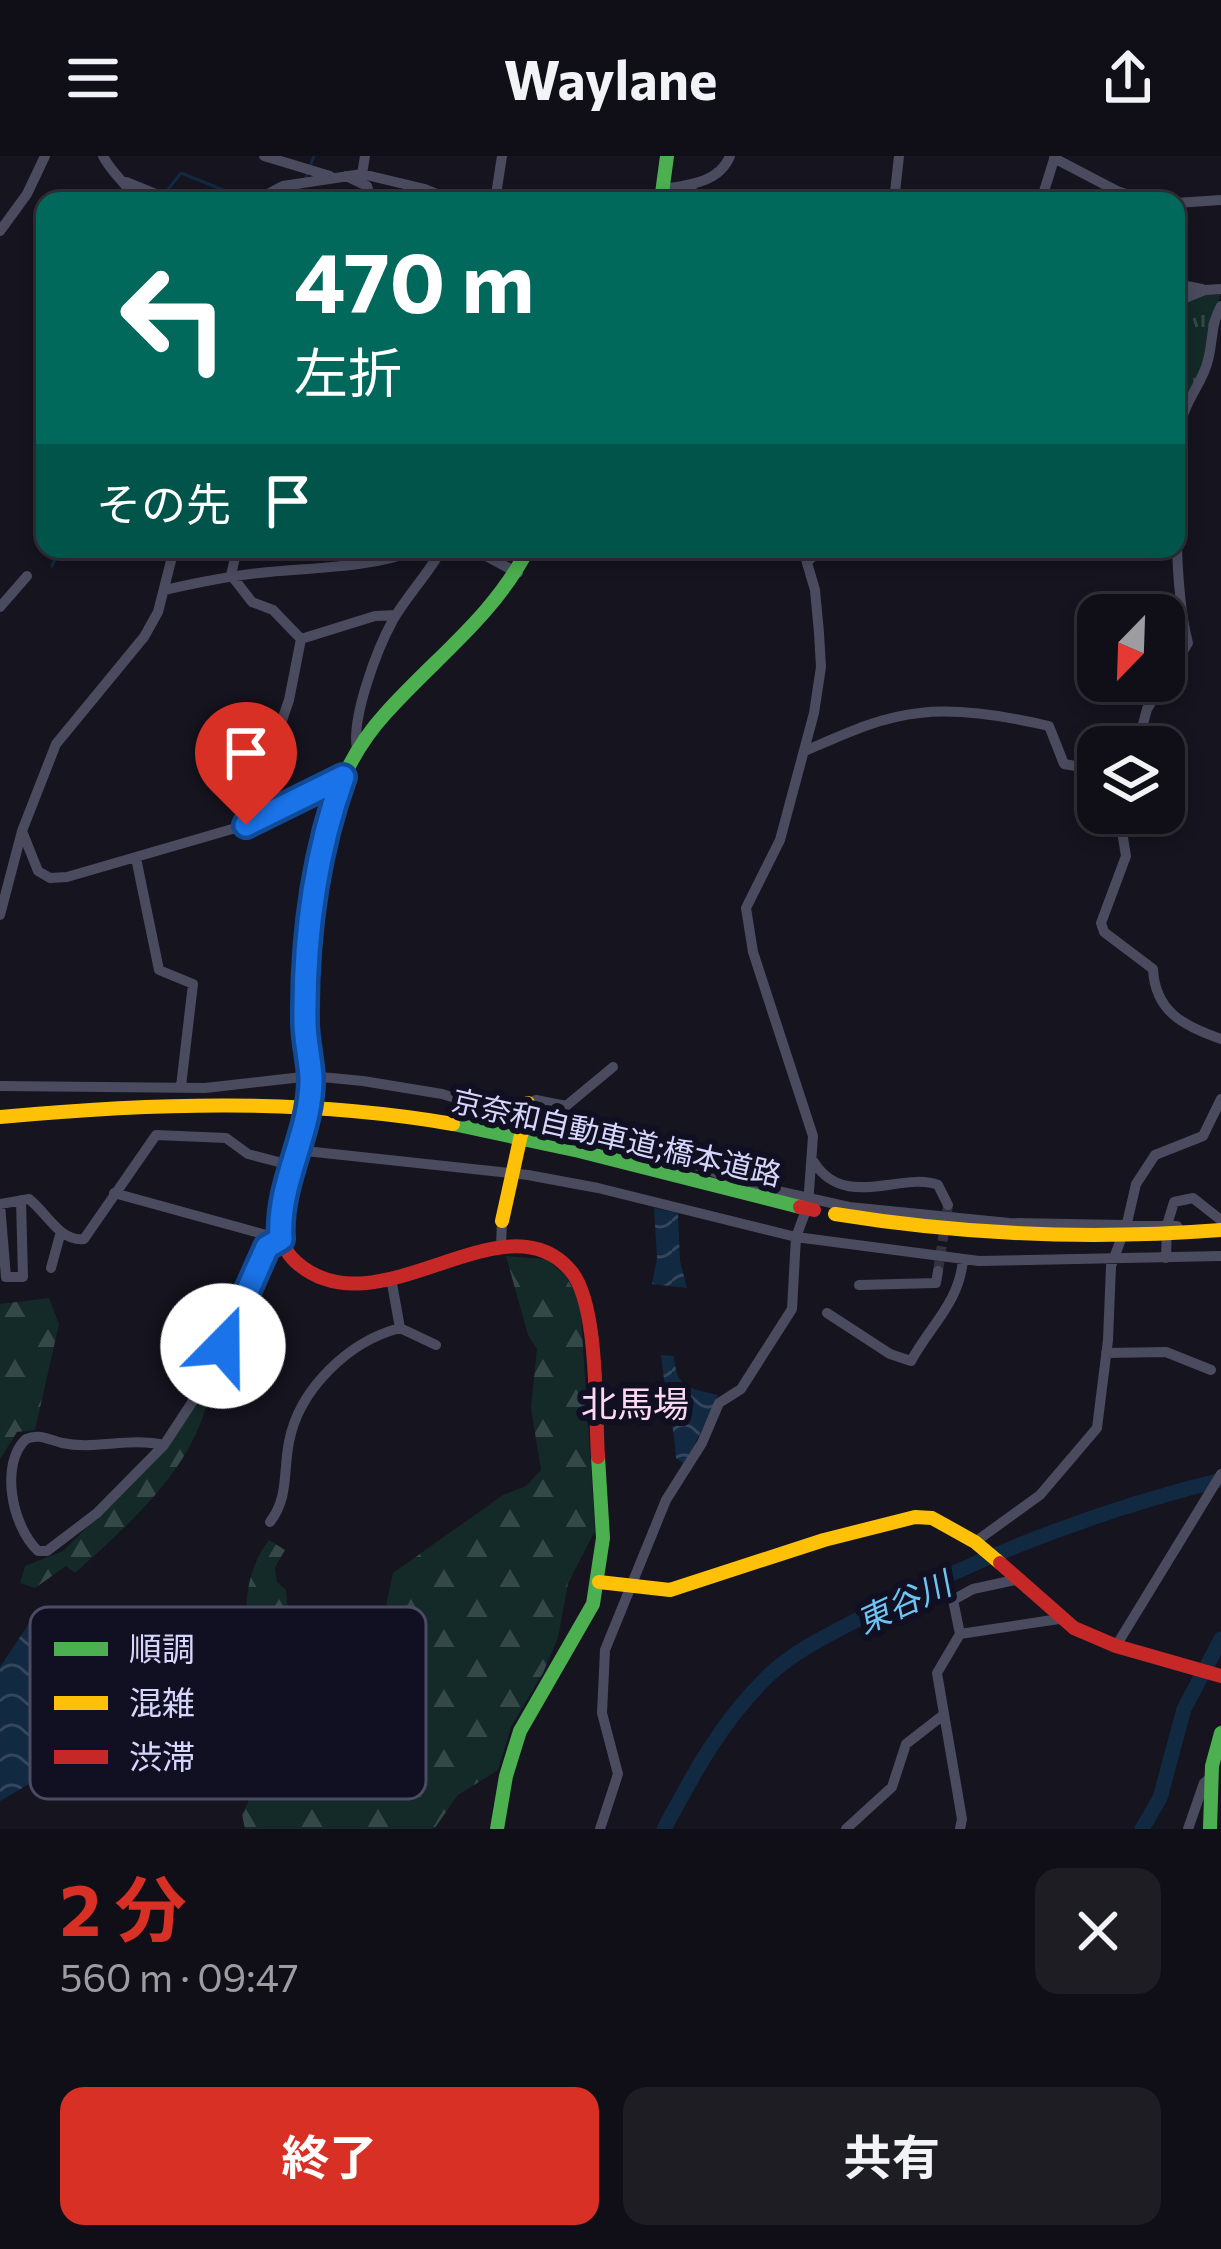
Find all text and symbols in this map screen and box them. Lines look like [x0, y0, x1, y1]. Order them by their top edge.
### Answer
icon: menu [60, 45, 126, 111]
text: Waylane [504, 45, 717, 111]
icon: share [1095, 45, 1161, 111]
text: 470 m [294, 228, 535, 330]
icon: left [96, 240, 252, 396]
text: 左折 [294, 338, 402, 404]
icon: arrive [255, 468, 321, 534]
text: その先 [96, 475, 231, 530]
north arrow [1077, 594, 1185, 702]
map controls [1077, 594, 1185, 834]
pin [195, 702, 297, 825]
icon: arrive [213, 720, 279, 786]
button: layers [1077, 726, 1185, 834]
street label: 京奈和自動車道;橋本道路 [449, 1080, 785, 1192]
position arrow [160, 1283, 286, 1409]
district label: 北馬場 [581, 1380, 689, 1424]
water label: 東谷川 [849, 1560, 959, 1640]
legend [30, 1607, 426, 1799]
text: 順調 [129, 1627, 195, 1668]
text: 混雑 [129, 1681, 195, 1722]
text: 渋滞 [129, 1735, 195, 1776]
text: 2 分 [60, 1863, 187, 1951]
button: close [1035, 1868, 1161, 1994]
text: 560 m · 09:47 [60, 1952, 299, 2000]
button: 終了 [60, 2087, 599, 2225]
button: 共有 [623, 2087, 1161, 2225]

